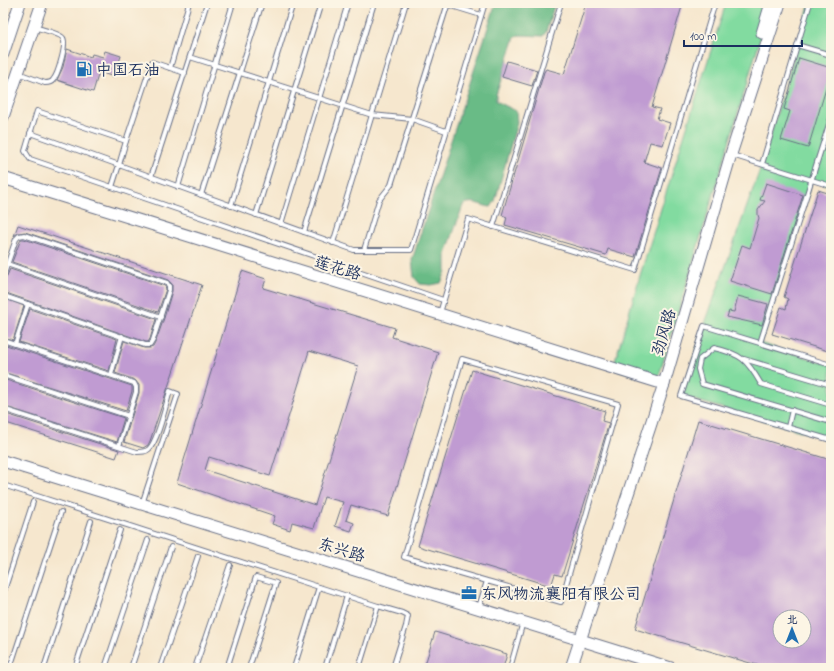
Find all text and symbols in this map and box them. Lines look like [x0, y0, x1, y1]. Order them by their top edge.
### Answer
scale bar [684, 22, 802, 48]
text: 100 m [690, 28, 717, 46]
place label: 中国石油 [96, 59, 160, 83]
fuel station icon: 中国石油 [75, 60, 93, 78]
street label: 莲花路 [311, 250, 364, 287]
street label: 劲风路 [647, 306, 683, 359]
street label: 东兴路 [315, 532, 368, 569]
place label: 东风物流襄阳有限公司 [481, 583, 641, 607]
office icon: 东风物流襄阳有限公司 [460, 584, 478, 602]
north arrow [772, 609, 812, 649]
text: 北 [787, 612, 798, 628]

